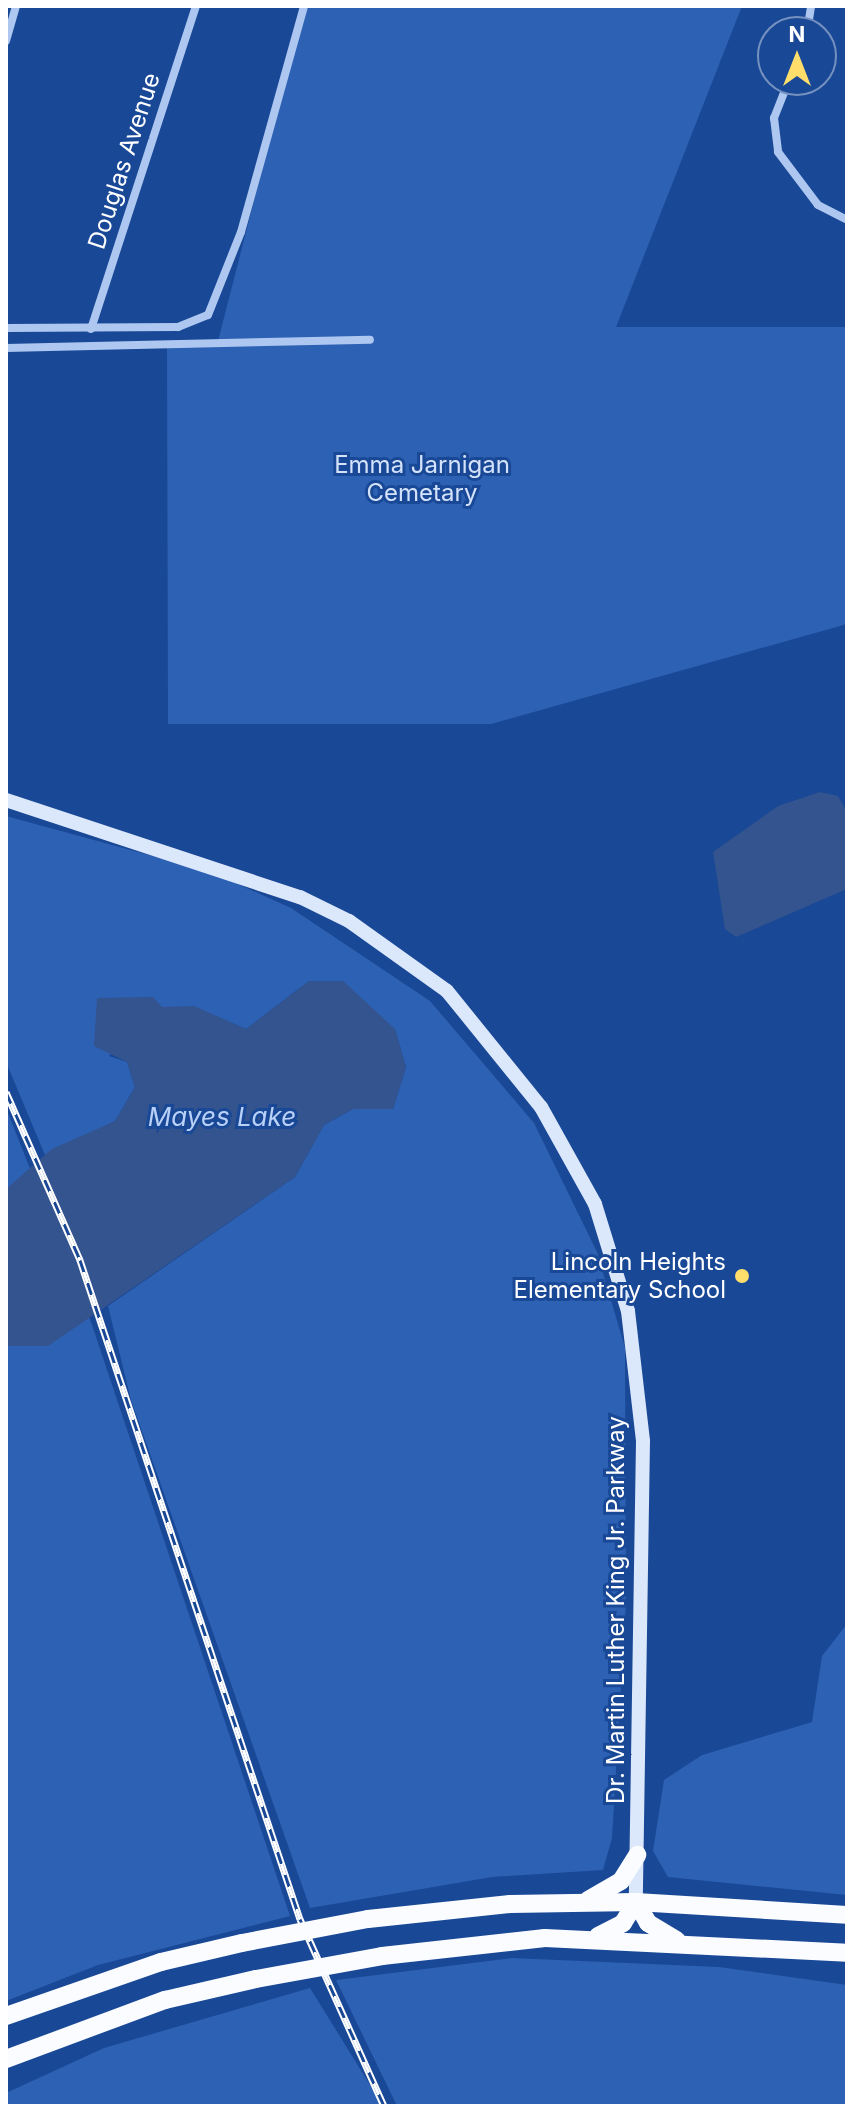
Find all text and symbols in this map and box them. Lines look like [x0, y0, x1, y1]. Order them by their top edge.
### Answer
north arrow [757, 16, 837, 96]
text: N [789, 21, 805, 47]
street label: Douglas Avenue [82, 69, 166, 253]
park label: Emma Jarnigan Cemetary [334, 451, 510, 507]
water label: Mayes Lake [148, 1101, 296, 1133]
place label: Lincoln Heights Elementary School [514, 1248, 726, 1304]
marker: Lincoln Heights Elementary School [733, 1267, 751, 1285]
street label: Dr. Martin Luther King Jr. Parkway [602, 1416, 630, 1804]

